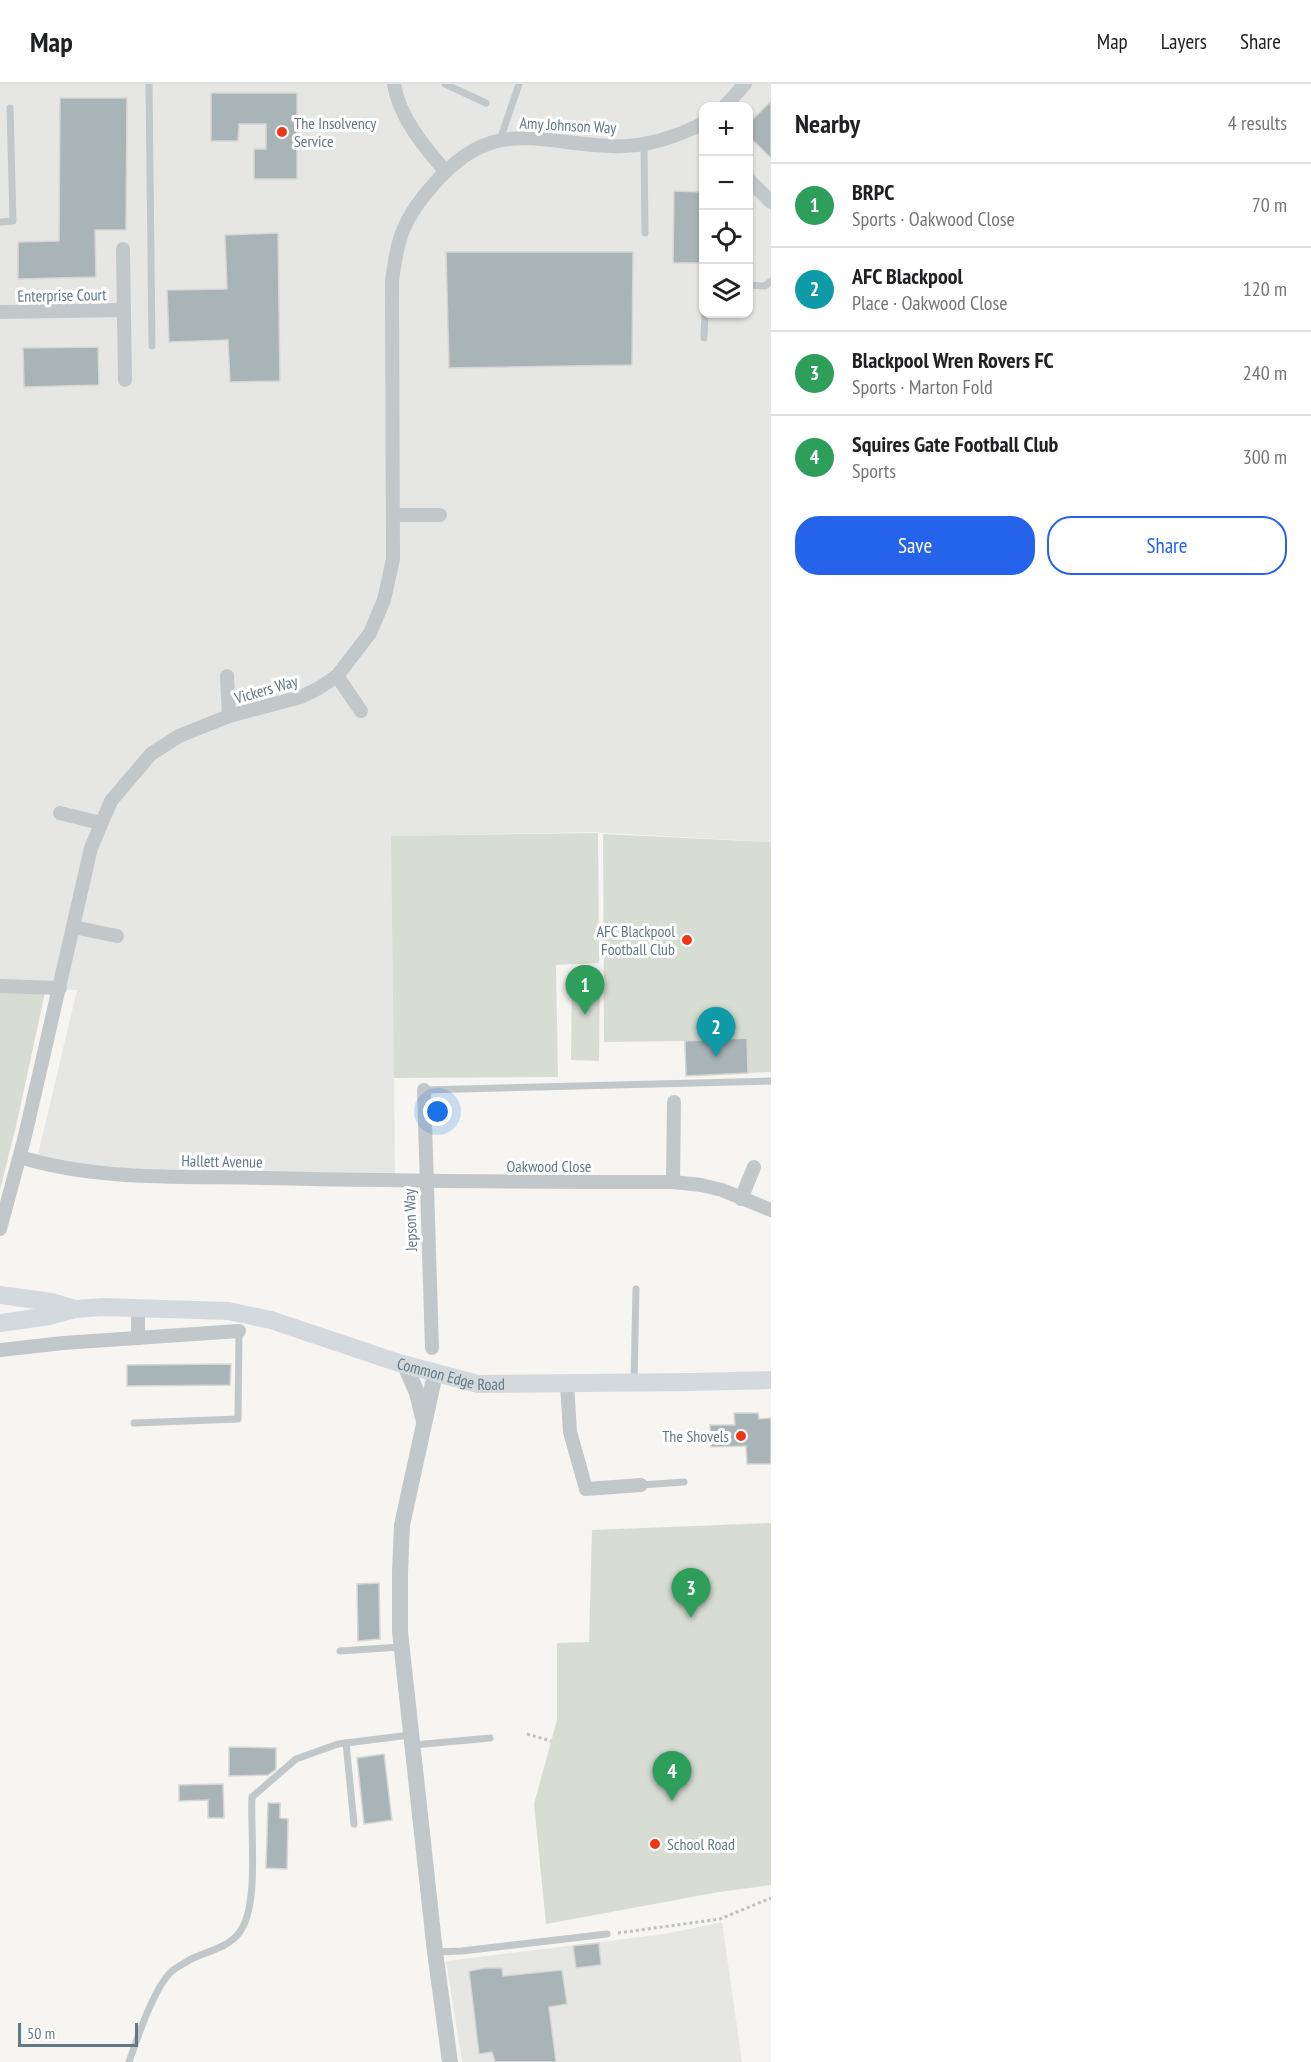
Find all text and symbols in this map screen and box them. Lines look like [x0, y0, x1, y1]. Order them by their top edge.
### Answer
text: Map [30, 23, 73, 60]
text: Map [1097, 28, 1128, 55]
text: Layers [1161, 28, 1207, 55]
text: Share [1240, 28, 1281, 55]
map controls [699, 102, 753, 318]
button: + [699, 102, 753, 156]
text: Nearby [795, 107, 860, 140]
text: 4 results [1228, 110, 1287, 136]
street label: Amy Johnson Way [519, 112, 617, 138]
place label: The Insolvency Service [294, 113, 376, 151]
marker: The Insolvency Service [275, 125, 289, 139]
button: − [699, 156, 753, 210]
text: BRPC [852, 178, 894, 206]
text: 1 [810, 192, 819, 218]
text: 70 m [1252, 192, 1287, 218]
text: Sports · Oakwood Close [852, 206, 1015, 232]
button: locate [699, 210, 753, 264]
text: AFC Blackpool [852, 262, 963, 290]
button: layers [699, 264, 753, 318]
text: 2 [810, 276, 819, 302]
text: 120 m [1243, 276, 1287, 302]
street label: Enterprise Court [17, 284, 107, 306]
text: Place · Oakwood Close [852, 290, 1007, 316]
text: Blackpool Wren Rovers FC [852, 346, 1054, 374]
text: 3 [810, 360, 819, 386]
text: 240 m [1243, 360, 1287, 386]
text: Sports · Marton Fold [852, 374, 993, 400]
text: Squires Gate Football Club [852, 430, 1058, 458]
text: 4 [810, 444, 819, 470]
text: 300 m [1243, 444, 1287, 470]
text: Sports [852, 458, 896, 484]
button: Save [795, 516, 1035, 575]
button: Share [1047, 516, 1287, 575]
street label: Vickers Way [231, 670, 300, 708]
place label: AFC Blackpool Football Club [597, 921, 675, 959]
marker: AFC Blackpool Football Club [680, 933, 694, 947]
pin: 1 [566, 966, 604, 1015]
pin: 2 [696, 1008, 736, 1057]
your location [423, 1097, 452, 1126]
street label: Hallett Avenue [181, 1150, 263, 1172]
street label: Oakwood Close [507, 1156, 591, 1176]
street label: Jepson Way [399, 1188, 421, 1253]
street label: Common Edge Road [395, 1353, 505, 1394]
place label: The Shovels [662, 1426, 729, 1446]
marker: The Shovels [734, 1429, 748, 1443]
pin: 3 [672, 1568, 710, 1618]
pin: 4 [652, 1752, 692, 1801]
place label: School Road [667, 1834, 735, 1854]
marker: School Road [648, 1837, 662, 1851]
scale bar [18, 2020, 138, 2048]
text: 50 m [27, 2023, 55, 2043]

